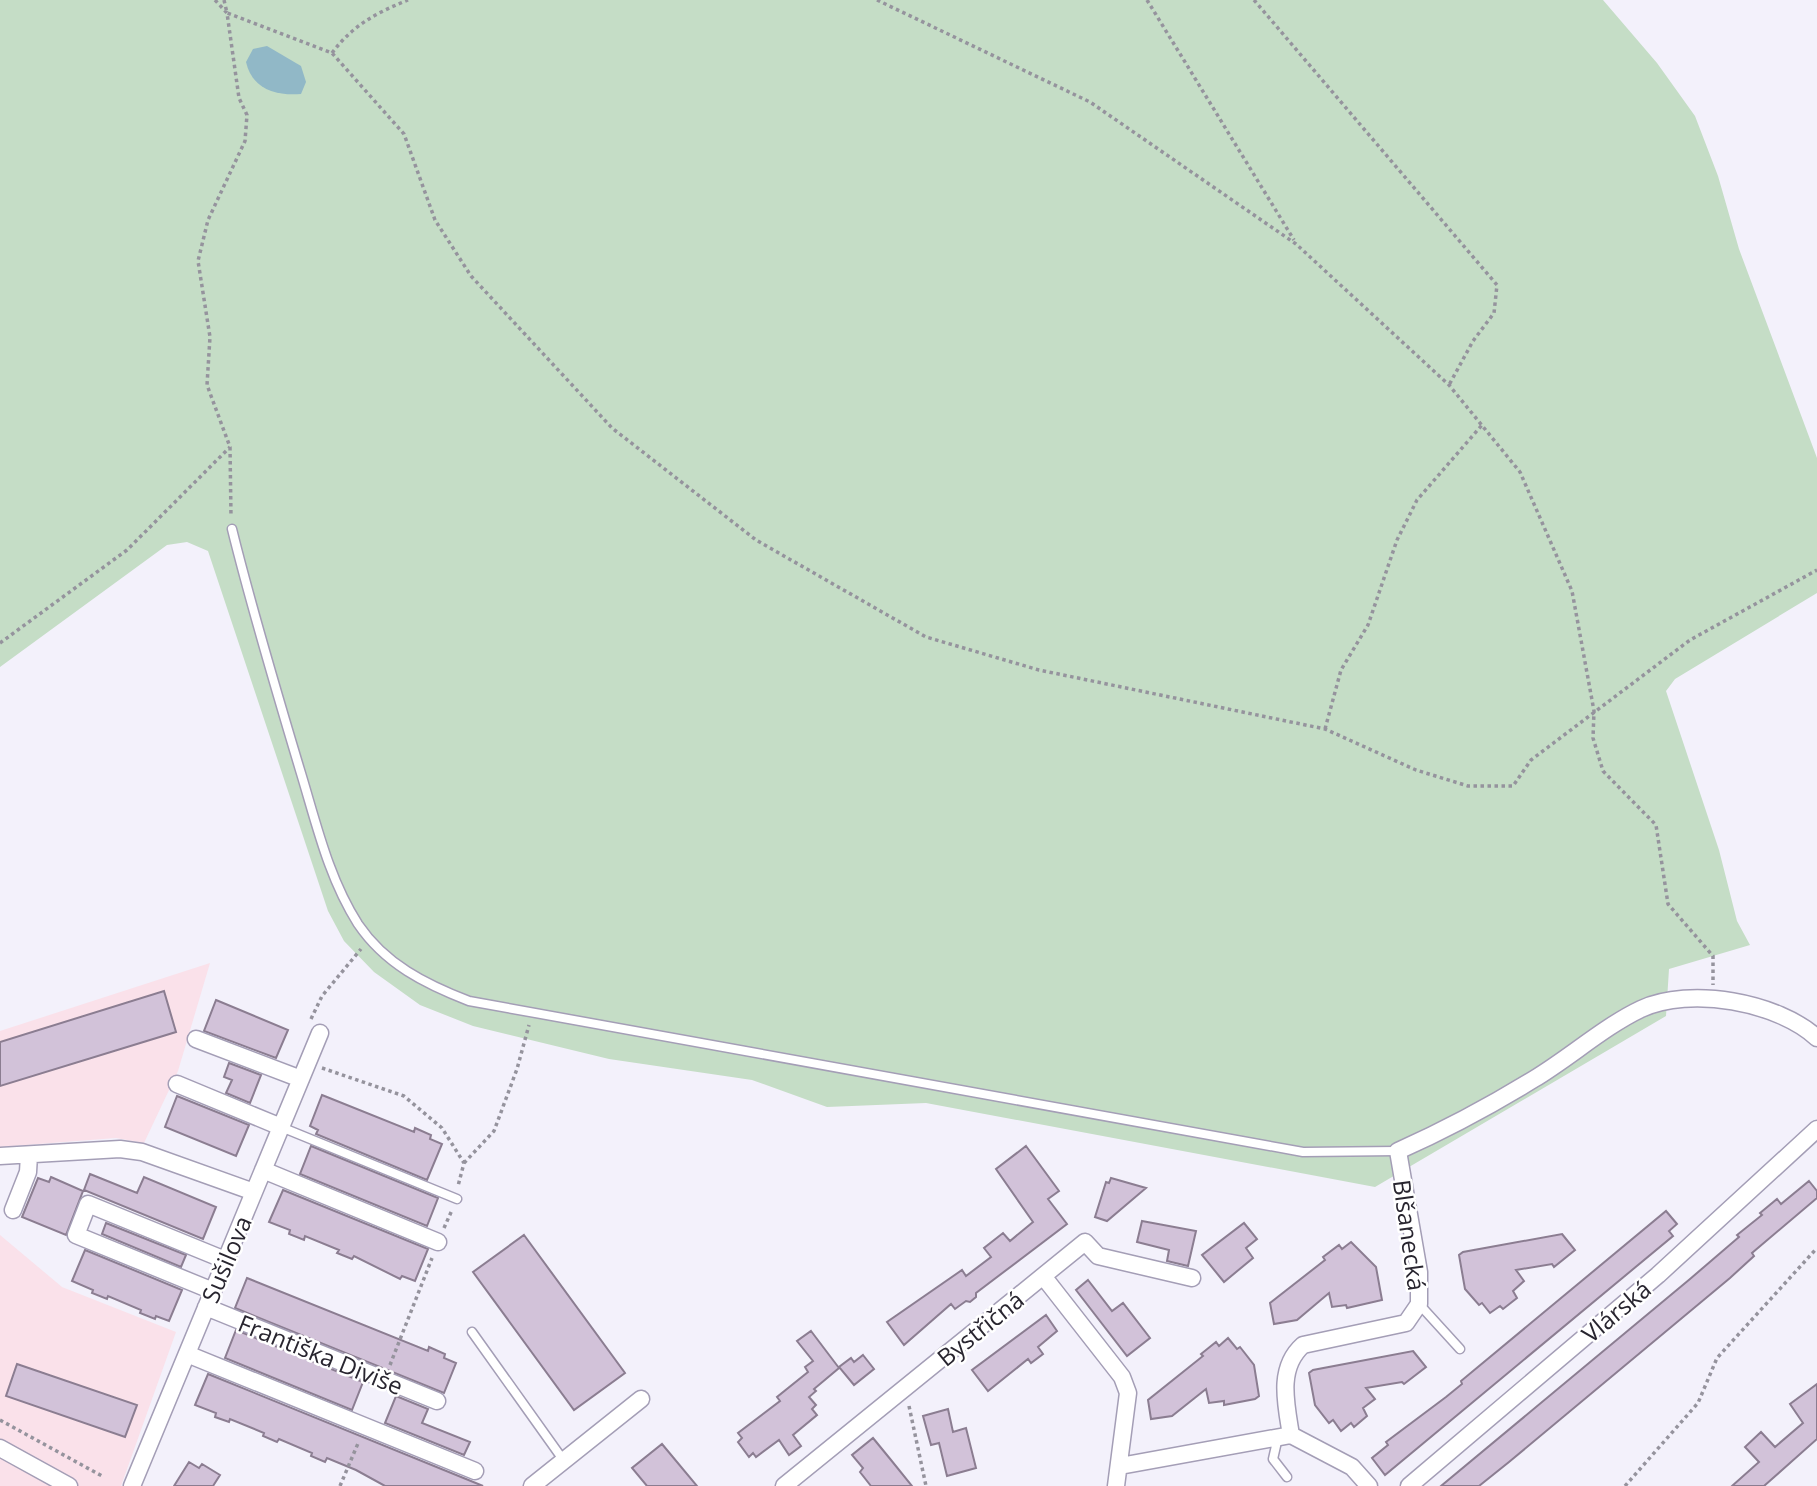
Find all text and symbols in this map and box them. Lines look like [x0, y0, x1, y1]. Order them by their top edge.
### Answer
street label: Blšanecká [1386, 1177, 1434, 1293]
street label: Sušilova [193, 1211, 259, 1307]
street label: Vlárská [1574, 1272, 1658, 1350]
street label: Bystřičná [930, 1283, 1030, 1373]
street label: Františka Diviše [234, 1306, 408, 1402]

